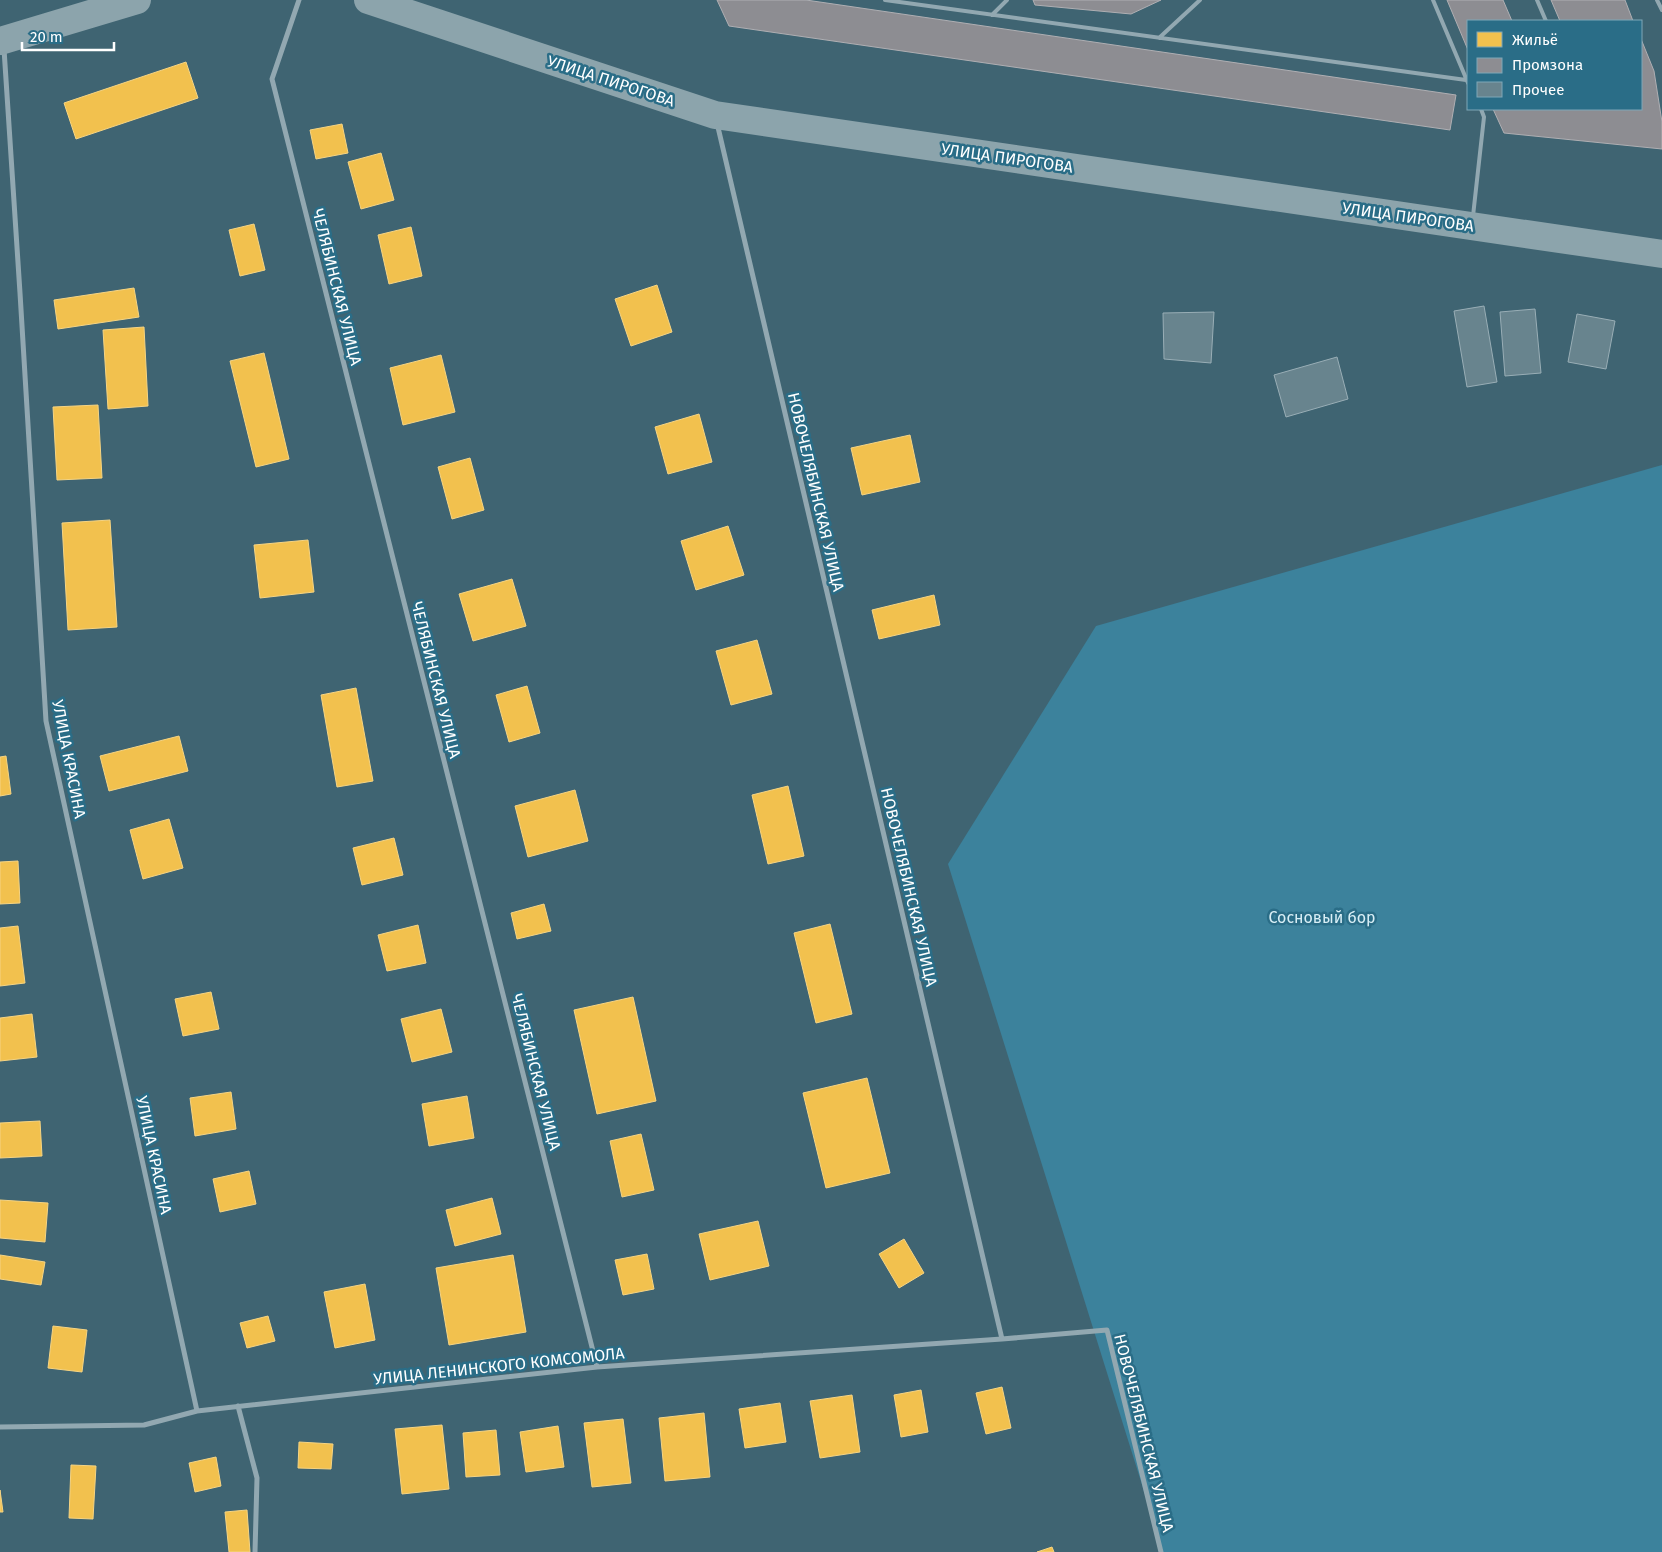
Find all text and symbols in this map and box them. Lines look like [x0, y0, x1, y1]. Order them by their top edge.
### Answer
scale bar [22, 20, 115, 52]
legend [1467, 20, 1642, 110]
text: 20 m [30, 28, 63, 46]
text: Жильё [1512, 31, 1558, 49]
street label: УЛИЦА ПИРОГОВА [545, 51, 678, 111]
text: Промзона [1512, 56, 1583, 74]
text: Прочее [1512, 81, 1564, 99]
street label: УЛИЦА ПИРОГОВА [940, 139, 1075, 177]
street label: УЛИЦА ПИРОГОВА [1341, 198, 1476, 236]
street label: ЧЕЛЯБИНСКАЯ УЛИЦА [308, 207, 366, 368]
street label: НОВОЧЕЛЯБИНСКАЯ УЛИЦА [784, 391, 848, 594]
street label: ЧЕЛЯБИНСКАЯ УЛИЦА [407, 600, 465, 761]
street label: УЛИЦА КРАСИНА [48, 698, 90, 821]
street label: НОВОЧЕЛЯБИНСКАЯ УЛИЦА [877, 786, 941, 989]
park label: Сосновый бор [1268, 908, 1376, 927]
street label: ЧЕЛЯБИНСКАЯ УЛИЦА [507, 992, 565, 1153]
street label: УЛИЦА КРАСИНА [132, 1094, 176, 1217]
street label: НОВОЧЕЛЯБИНСКАЯ УЛИЦА [1110, 1332, 1178, 1535]
street label: УЛИЦА ЛЕНИНСКОГО КОМСОМОЛА [373, 1343, 626, 1389]

